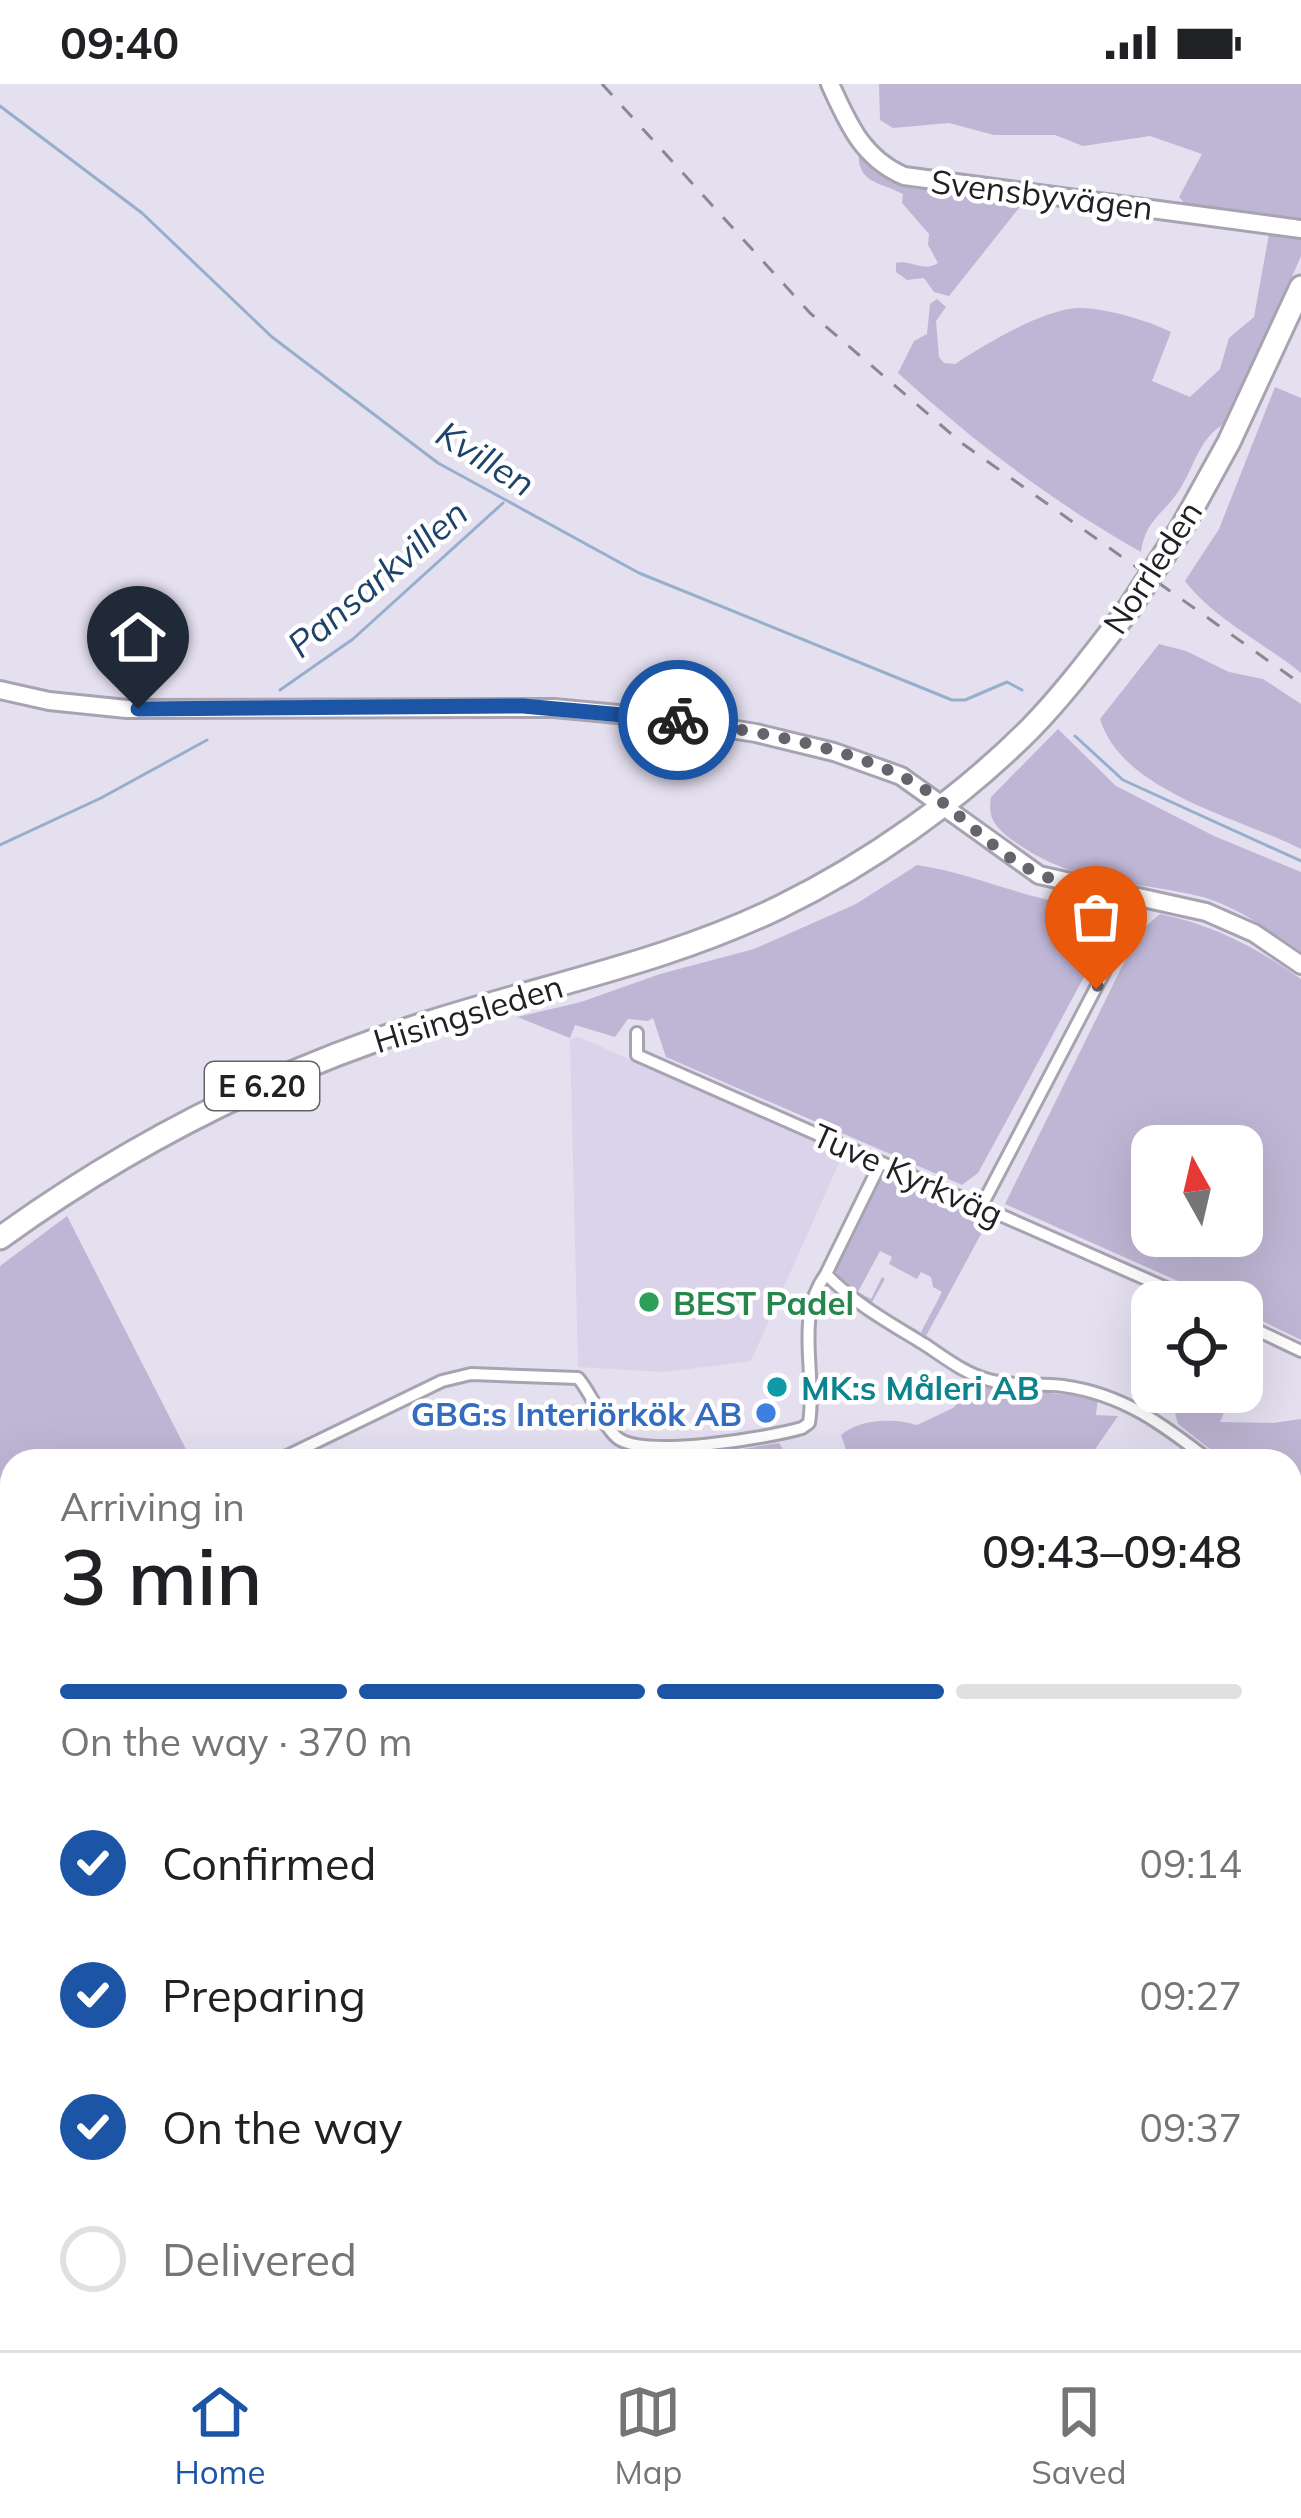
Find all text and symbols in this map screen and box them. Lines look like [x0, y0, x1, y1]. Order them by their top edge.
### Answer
text: 09:40 [60, 14, 179, 70]
street label: Svensbyvägen [929, 160, 1155, 228]
water label: Kvillen [429, 410, 543, 506]
water label: Pansarkvillen [278, 490, 476, 666]
street label: Norrleden [1094, 493, 1210, 641]
pin [87, 586, 189, 709]
icon: home [105, 604, 171, 670]
courier [618, 660, 738, 780]
icon: bike [645, 687, 711, 753]
pin [1045, 866, 1147, 989]
icon: bag [1063, 884, 1129, 950]
street label: Hisingsleden [368, 965, 568, 1061]
road number: E 6.20 [205, 1062, 319, 1110]
street label: Tuve Kyrkväg [807, 1114, 1009, 1234]
north arrow [1131, 1125, 1263, 1257]
map controls [1131, 1125, 1263, 1413]
button: locate [1131, 1281, 1263, 1413]
place label: BEST Padel [673, 1282, 854, 1323]
marker: BEST Padel [636, 1289, 662, 1315]
place label: MK:s Måleri AB [801, 1367, 1039, 1408]
marker: MK:s Måleri AB [764, 1374, 790, 1400]
place label: GBG:s Interiörkök AB [411, 1393, 742, 1434]
marker: GBG:s Interiörkök AB [753, 1400, 779, 1426]
text: Arriving in [60, 1482, 245, 1531]
text: 09:43–09:48 [982, 1523, 1242, 1579]
text: 3 min [60, 1527, 263, 1625]
text: On the way · 370 m [60, 1717, 412, 1766]
icon: check [60, 1830, 126, 1896]
text: Confirmed [162, 1835, 376, 1891]
text: 09:14 [1140, 1839, 1242, 1888]
icon: check [60, 1962, 126, 2028]
text: Preparing [162, 1967, 366, 2023]
text: 09:27 [1140, 1971, 1242, 2020]
icon: check [60, 2094, 126, 2160]
text: On the way [162, 2099, 403, 2155]
text: 09:37 [1140, 2103, 1242, 2152]
text: Delivered [162, 2231, 357, 2287]
tab: Home [174, 2379, 266, 2492]
tab: Map [614, 2379, 682, 2492]
tab: Saved [1031, 2379, 1127, 2492]

